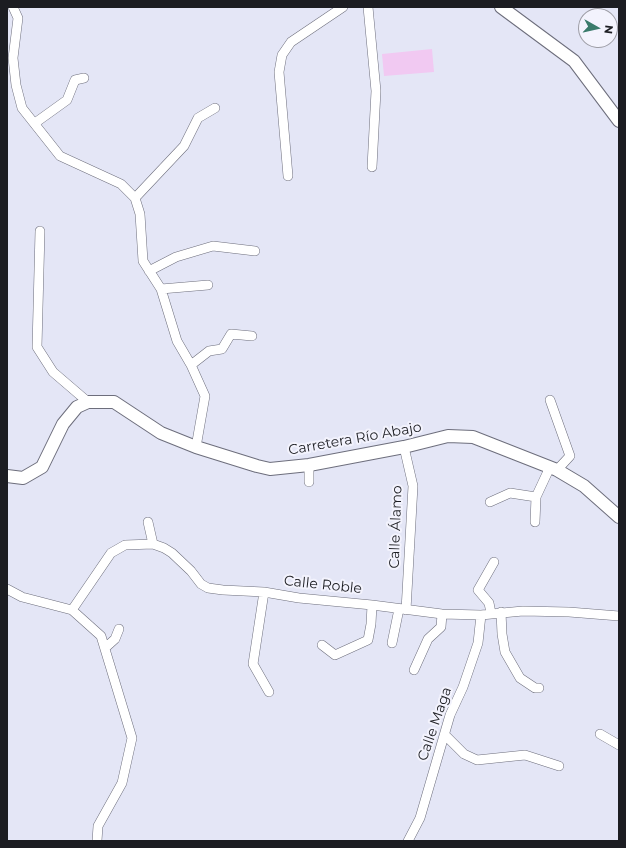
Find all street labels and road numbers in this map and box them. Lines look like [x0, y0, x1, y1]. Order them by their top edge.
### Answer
street label: Carretera Río Abajo [287, 419, 423, 459]
street label: Calle Álamo [386, 485, 406, 569]
street label: Calle Roble [283, 573, 363, 597]
street label: Calle Maga [414, 685, 456, 763]

